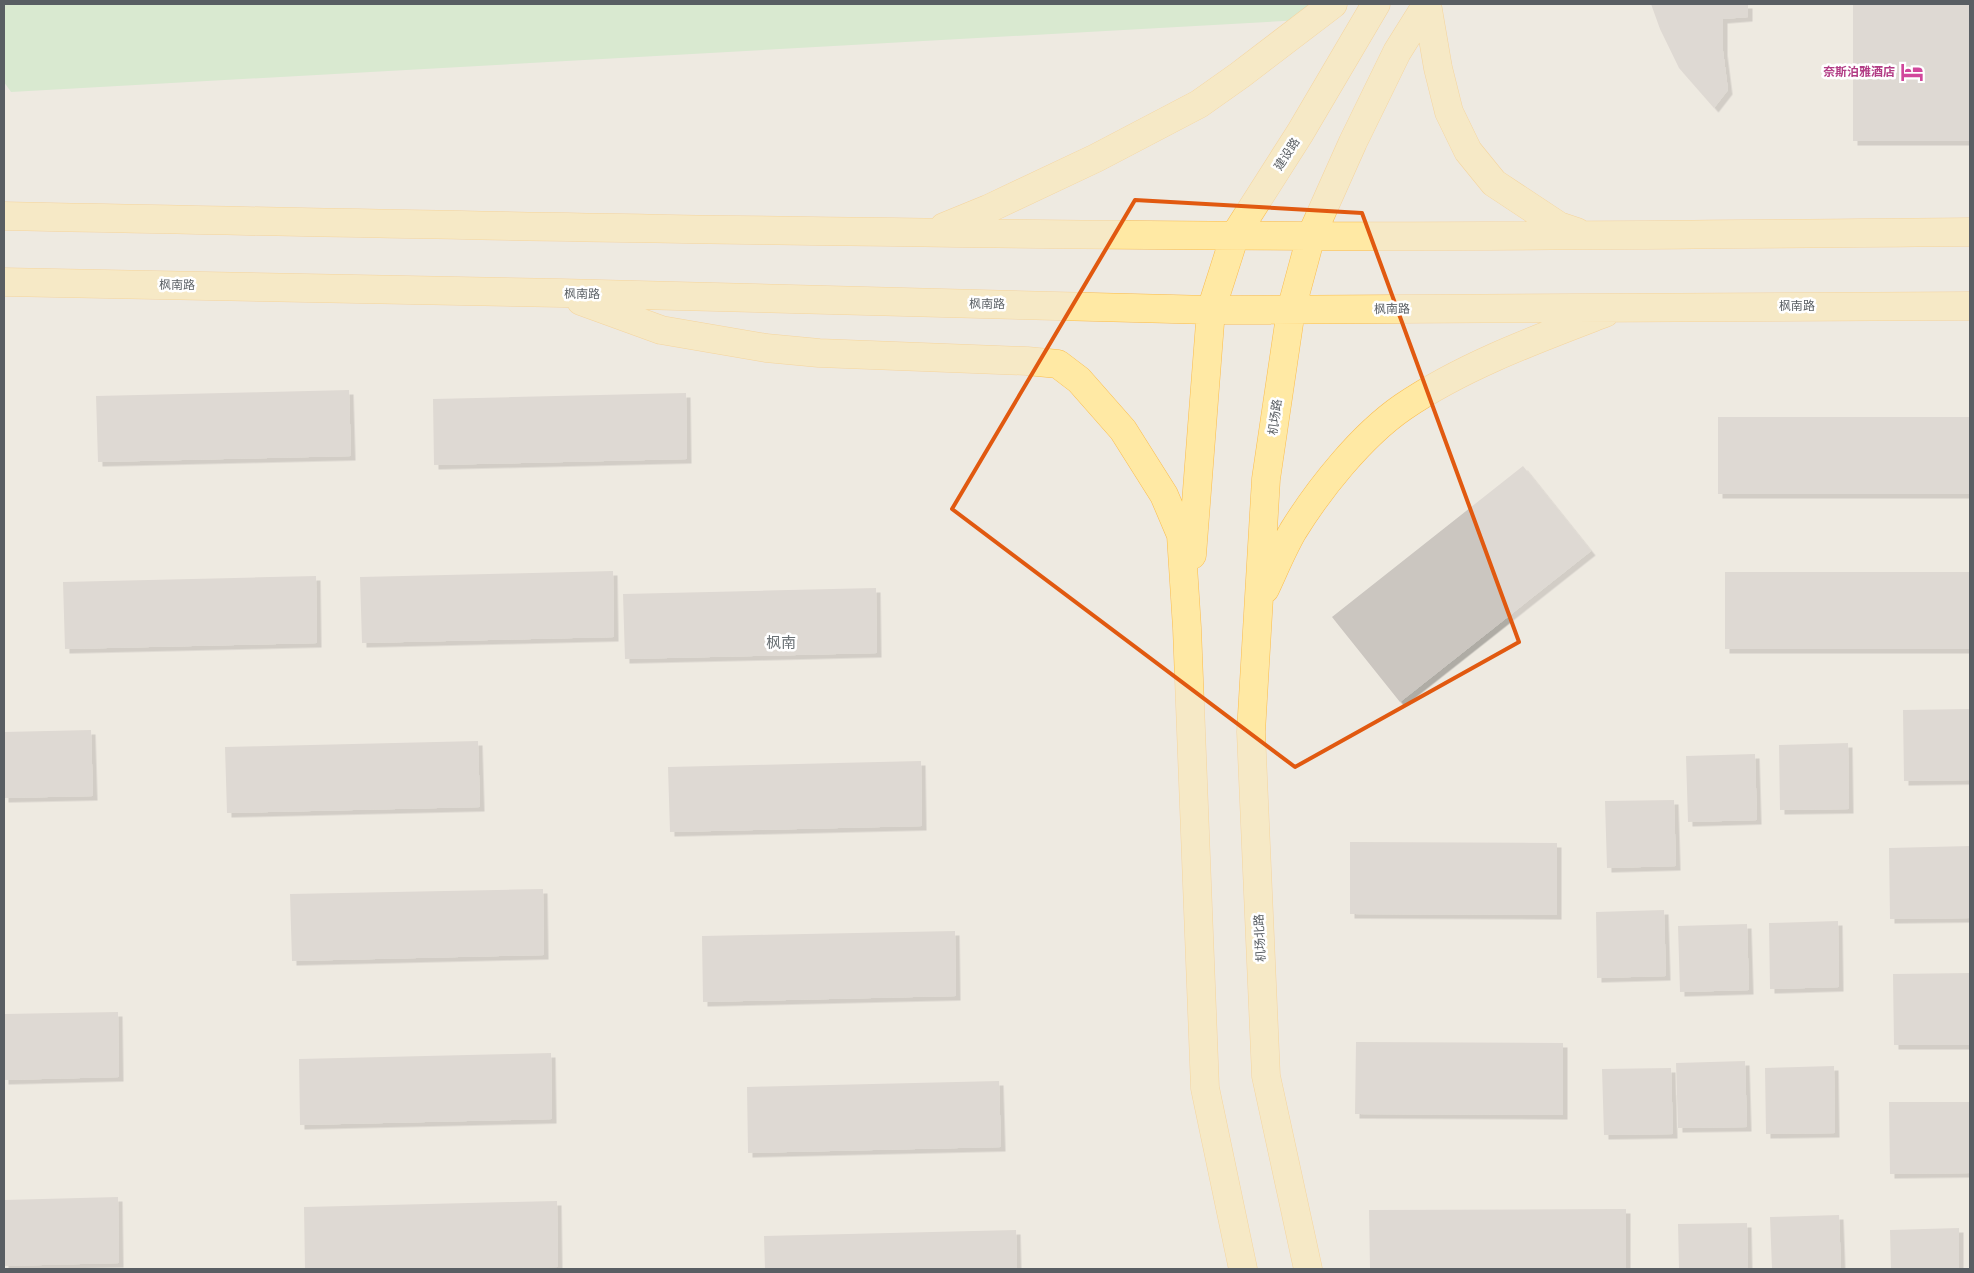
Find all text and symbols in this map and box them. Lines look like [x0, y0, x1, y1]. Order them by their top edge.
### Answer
hotel icon: 奈斯泊雅酒店 [1899, 59, 1925, 85]
place label: 奈斯泊雅酒店 [1823, 63, 1895, 80]
street label: 建设路 [1270, 134, 1304, 173]
street label: 枫南路 [159, 276, 195, 293]
street label: 枫南路 [564, 285, 600, 302]
street label: 枫南路 [969, 295, 1005, 312]
street label: 枫南路 [1779, 297, 1815, 314]
street label: 枫南路 [1374, 300, 1410, 317]
street label: 机场路 [1264, 398, 1285, 436]
district label: 枫南 [766, 632, 796, 652]
street label: 机场北路 [1250, 914, 1269, 962]

